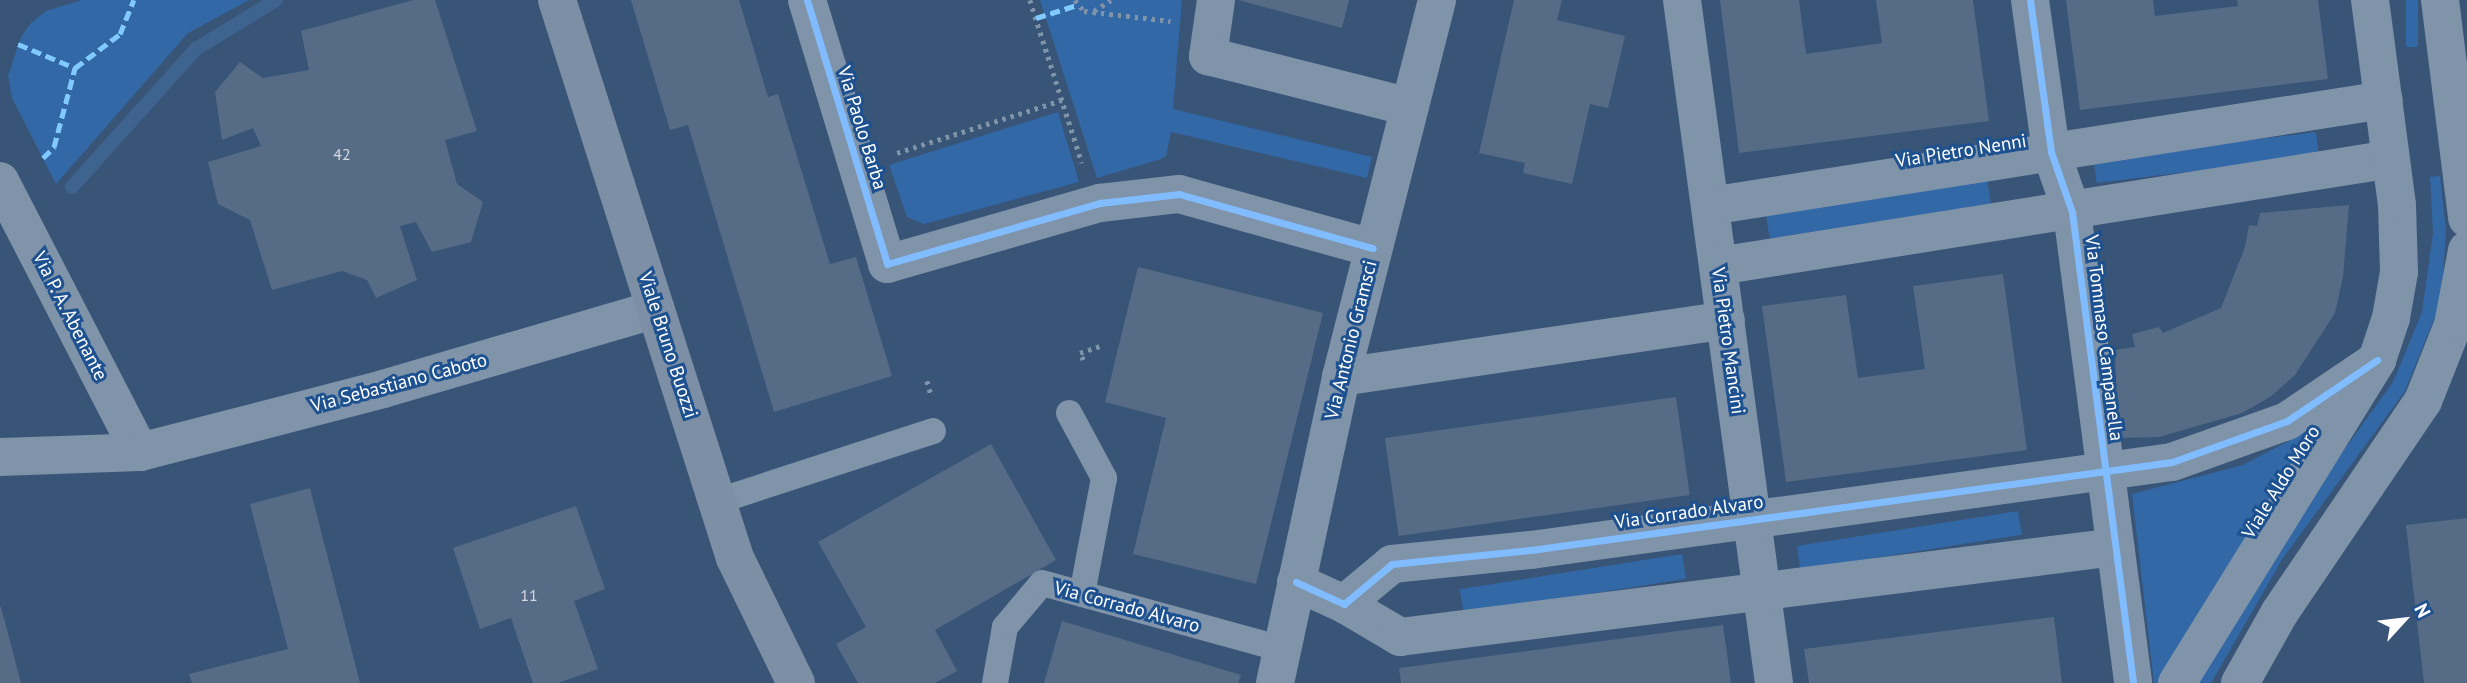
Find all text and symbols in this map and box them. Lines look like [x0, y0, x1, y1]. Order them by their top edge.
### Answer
street label: Via Paolo Barba [832, 64, 892, 192]
street label: Via Pietro Nenni [1894, 129, 2028, 173]
house number: 42 [333, 144, 351, 164]
street label: Via Tommaso Campanella [2080, 233, 2128, 443]
street label: Via P. A. Abenante [27, 246, 113, 386]
street label: Via Antonio Gramsci [1320, 258, 1382, 422]
street label: Via Pietro Mancini [1706, 266, 1750, 416]
street label: Viale Bruno Buozzi [634, 269, 702, 421]
street label: Via Sebastiano Caboto [309, 349, 489, 417]
street label: Viale Aldo Moro [2237, 421, 2325, 543]
street label: Via Corrado Alvaro [1613, 490, 1765, 534]
street label: Via Corrado Alvaro [1051, 577, 1203, 637]
house number: 11 [520, 585, 538, 605]
north arrow [2369, 585, 2439, 655]
text: N [2409, 599, 2436, 621]

